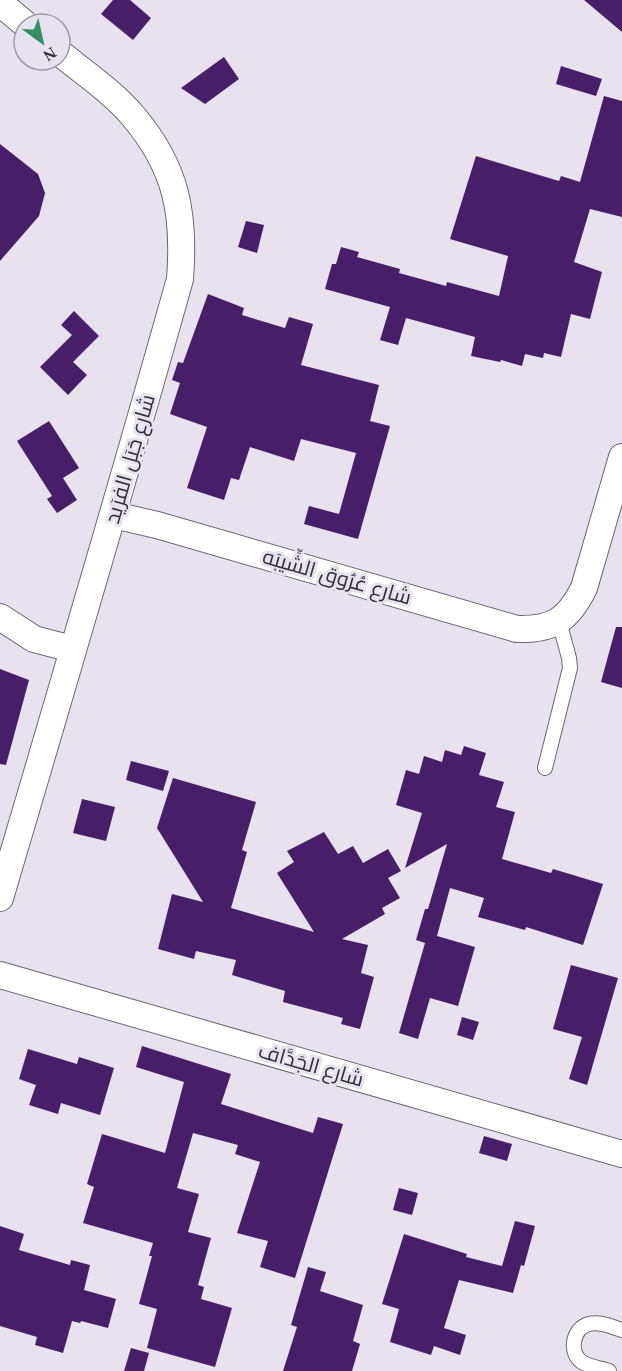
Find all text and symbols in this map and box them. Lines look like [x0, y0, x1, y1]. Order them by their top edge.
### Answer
north arrow [12, 12, 72, 72]
text: N [40, 44, 59, 65]
street label: شارع جَبَل الفرَيد [100, 392, 162, 527]
street label: شارع عُرُوق الشِّيبَه [259, 539, 416, 612]
street label: شارع الجَدَّاف [255, 1038, 367, 1093]

